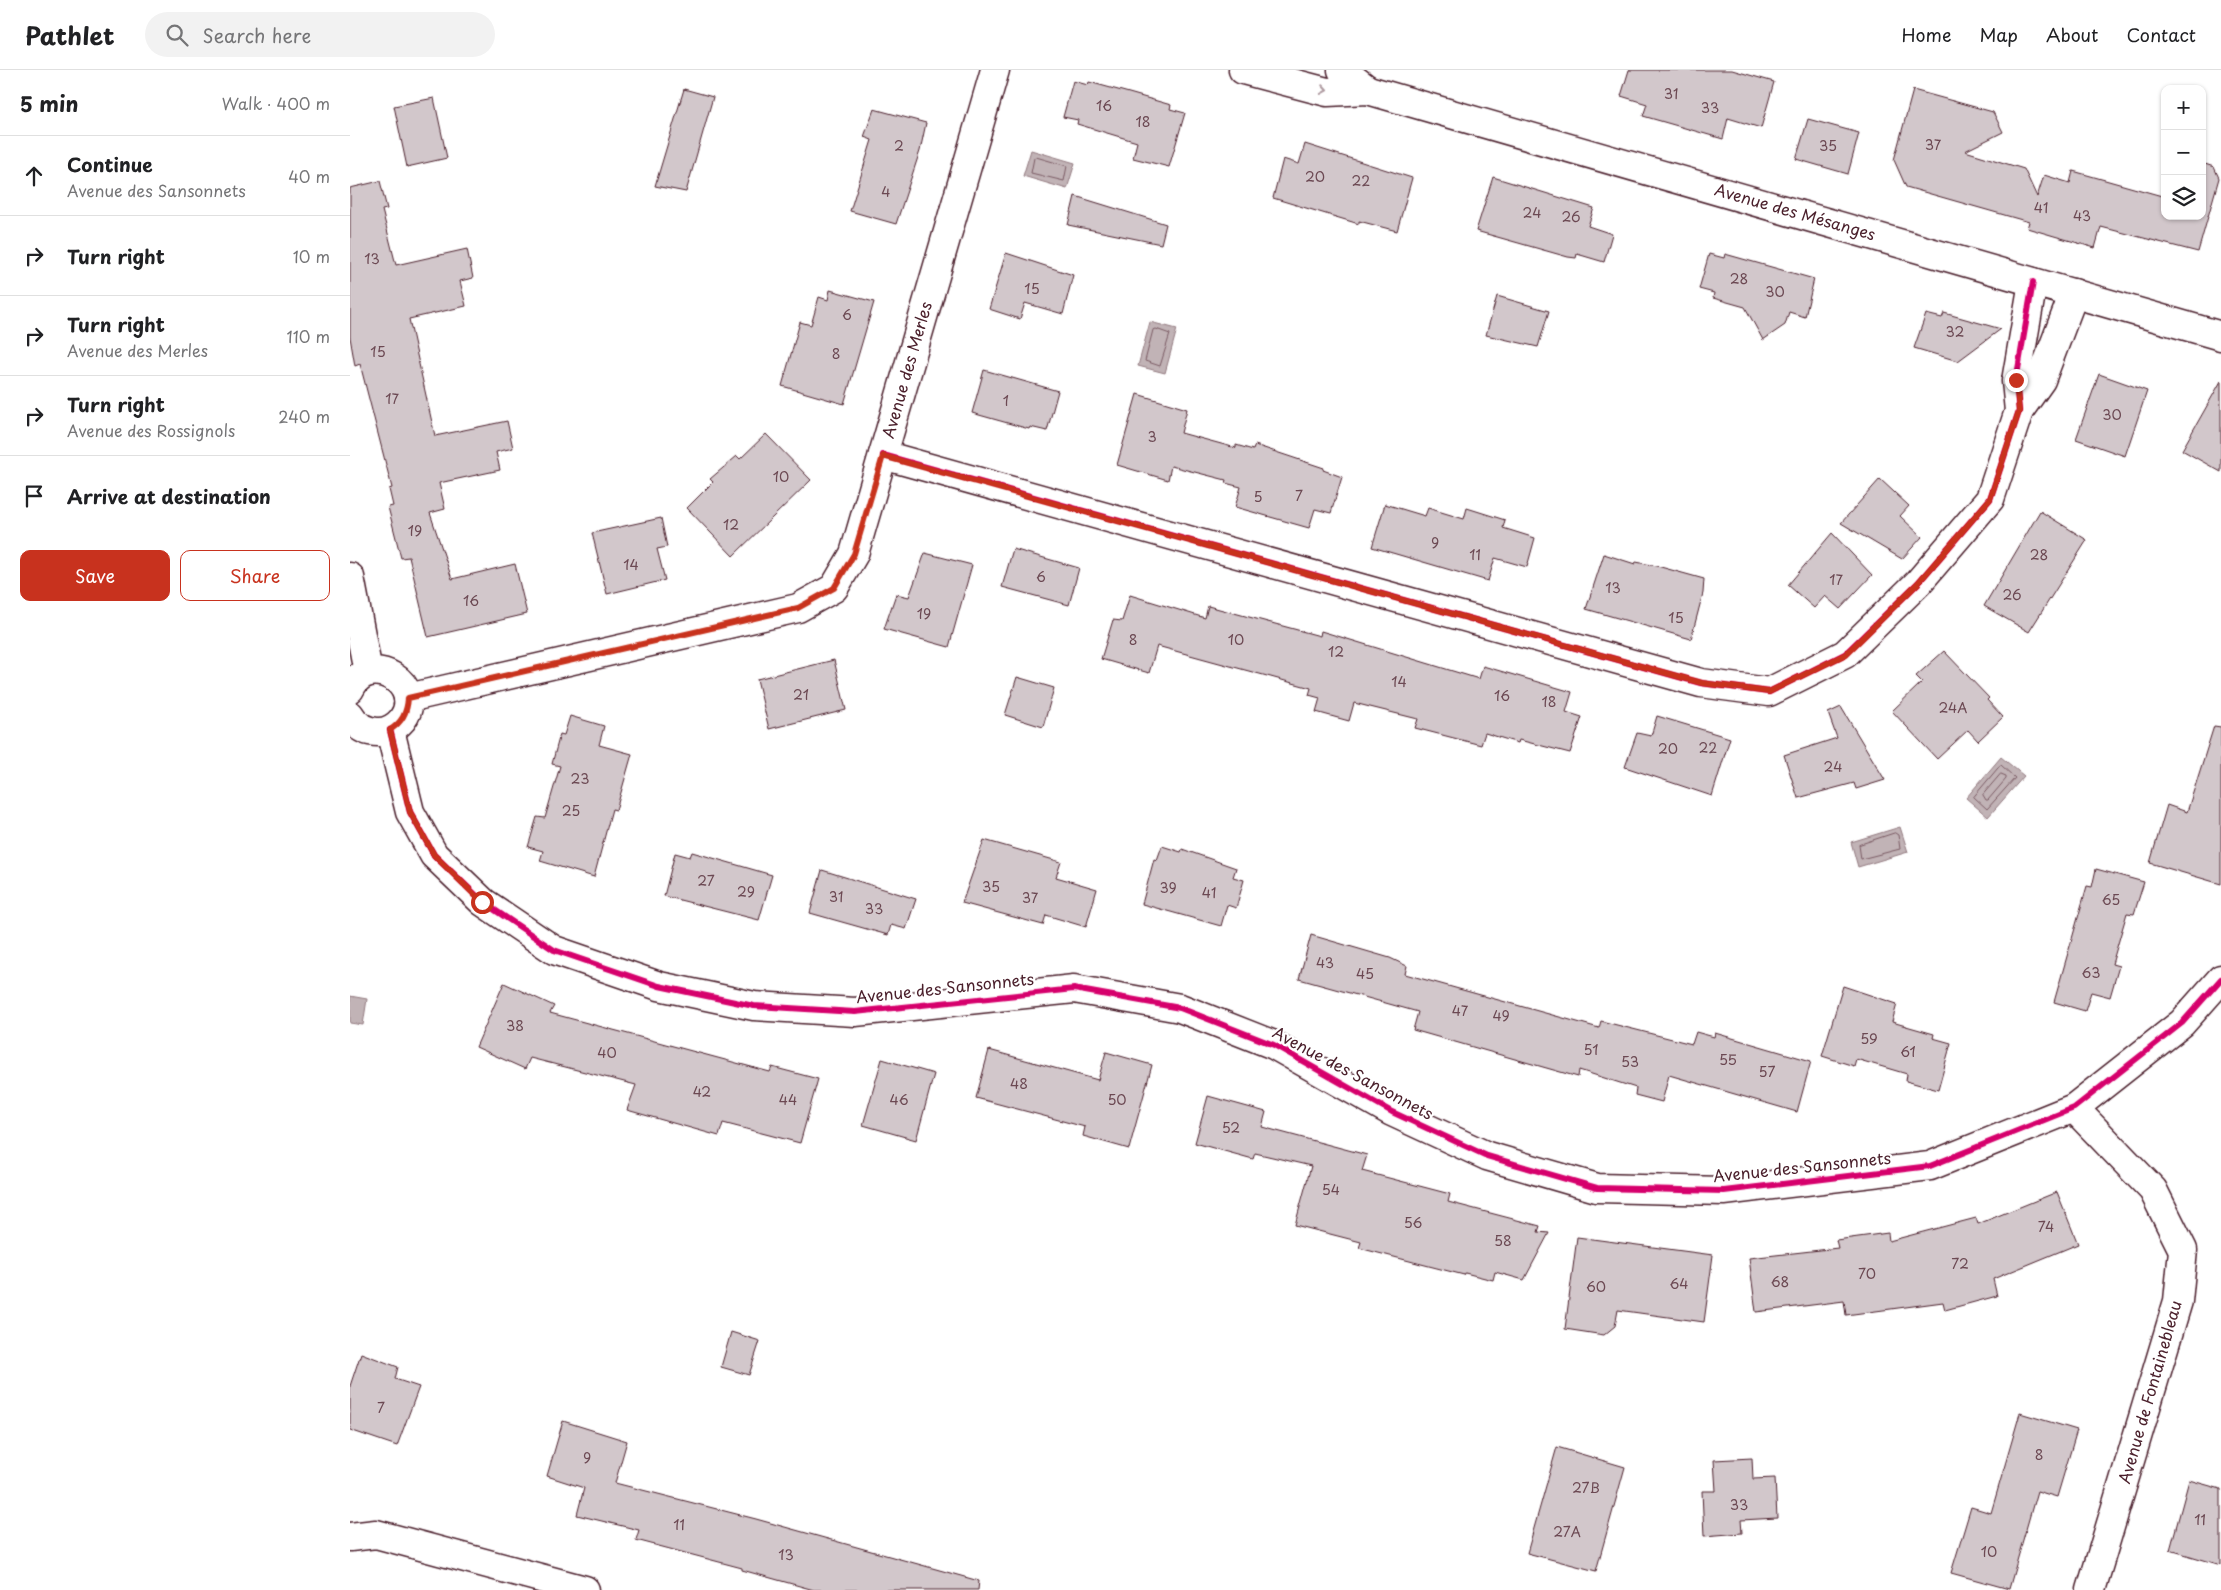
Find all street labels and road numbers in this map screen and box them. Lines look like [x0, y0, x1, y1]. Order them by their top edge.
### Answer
street label: Avenue des Mésanges [1712, 177, 1879, 245]
street label: Avenue des Merles [875, 299, 937, 441]
street label: Avenue des Sansonnets [855, 966, 1035, 1008]
street label: Avenue des Sansonnets [1269, 1020, 1438, 1125]
street label: Avenue des Sansonnets [1712, 1145, 1892, 1187]
street label: Avenue de Fontainebleau [2111, 1297, 2187, 1486]

